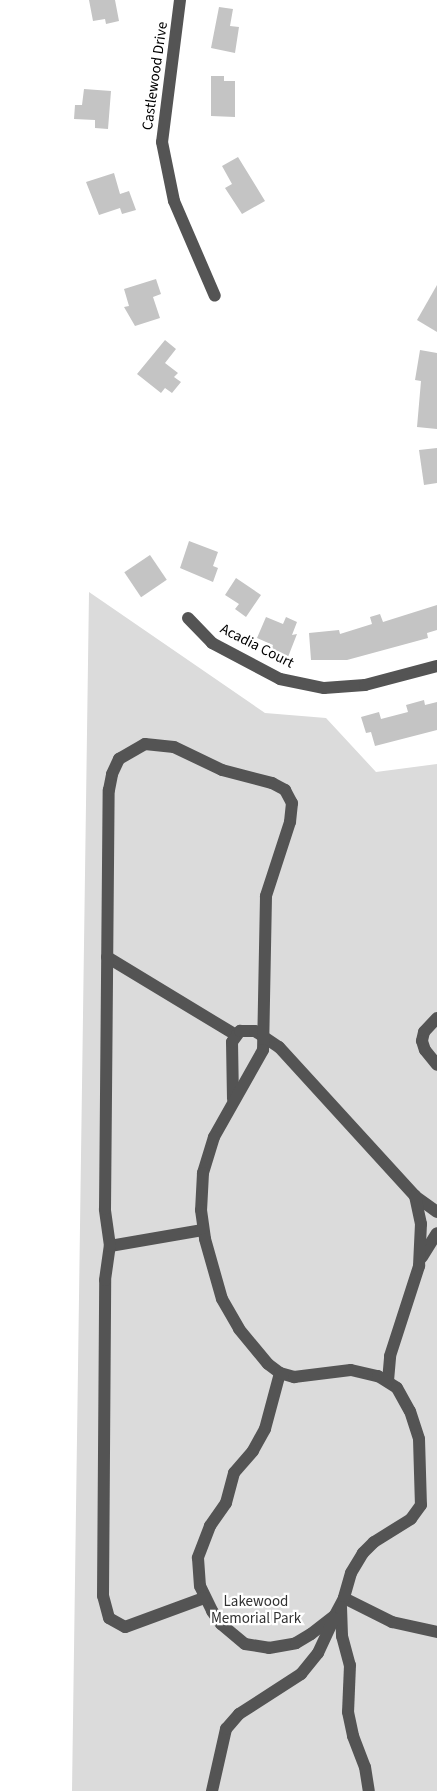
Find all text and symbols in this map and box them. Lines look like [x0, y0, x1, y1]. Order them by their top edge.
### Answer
street label: Castlewood Drive [138, 21, 172, 131]
street label: Acadia Court [217, 620, 297, 672]
park label: Lakewood Memorial Park [211, 1592, 301, 1627]

